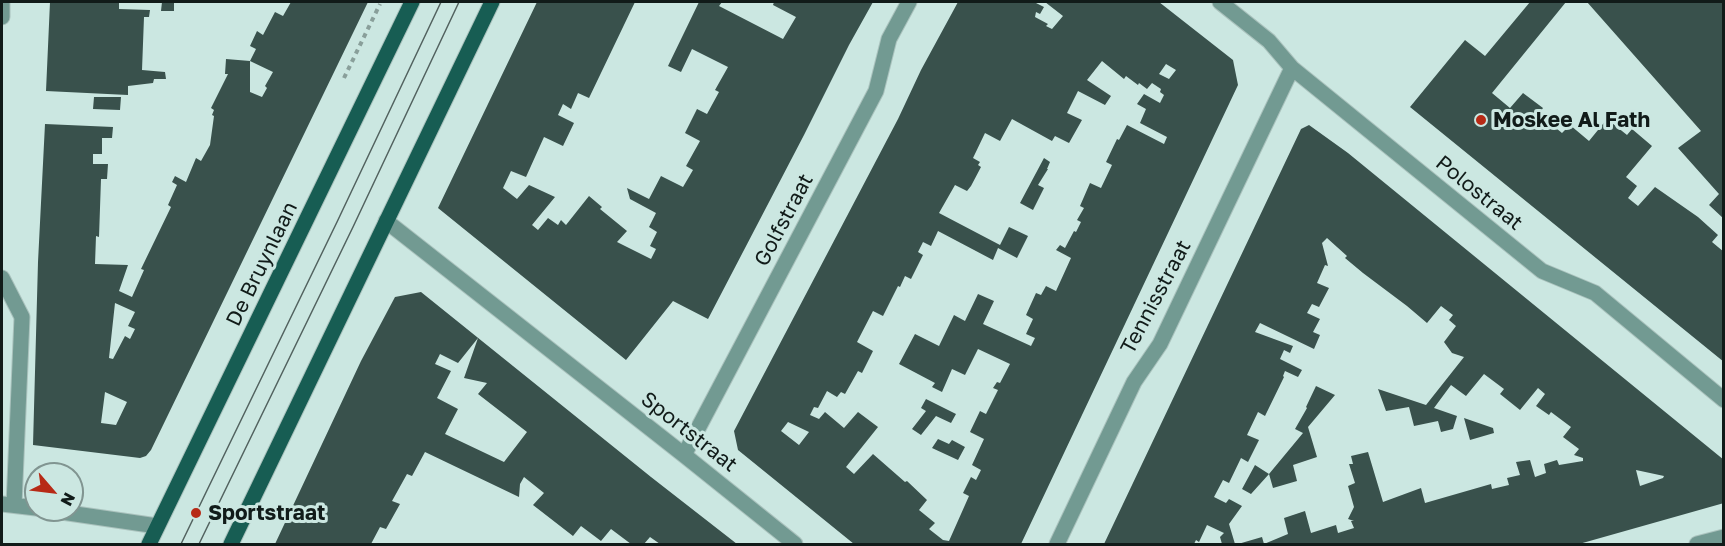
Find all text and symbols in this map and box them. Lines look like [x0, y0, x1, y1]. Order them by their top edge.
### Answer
place label: Moskee Al Fath [1493, 107, 1650, 133]
marker: Moskee Al Fath [1474, 113, 1488, 127]
street label: Polostraat [1430, 150, 1528, 236]
street label: Golfstraat [749, 170, 819, 270]
street label: De Bruynlaan [221, 198, 303, 330]
street label: Tennisstraat [1115, 236, 1197, 358]
street label: Sportstraat [636, 387, 742, 477]
north arrow [24, 462, 84, 522]
text: N [56, 489, 80, 510]
place label: Sportstraat [208, 500, 325, 526]
marker: Sportstraat [189, 506, 203, 520]

